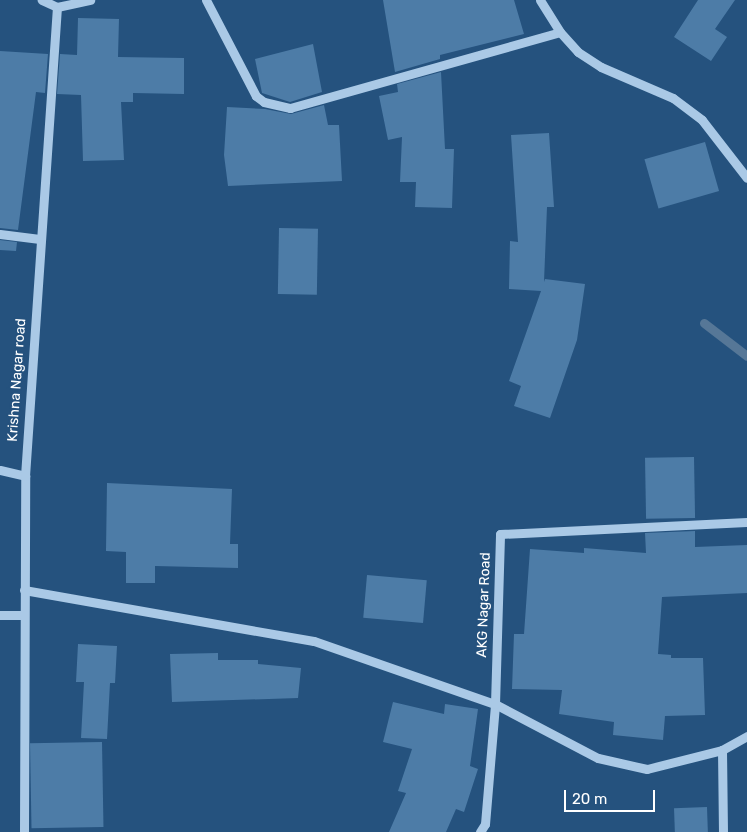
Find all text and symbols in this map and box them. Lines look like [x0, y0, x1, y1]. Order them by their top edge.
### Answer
street label: Krishna Nagar road [4, 318, 30, 442]
street label: AKG Nagar Road [474, 552, 494, 658]
scale bar [567, 780, 658, 812]
text: 20 m [572, 790, 607, 808]

